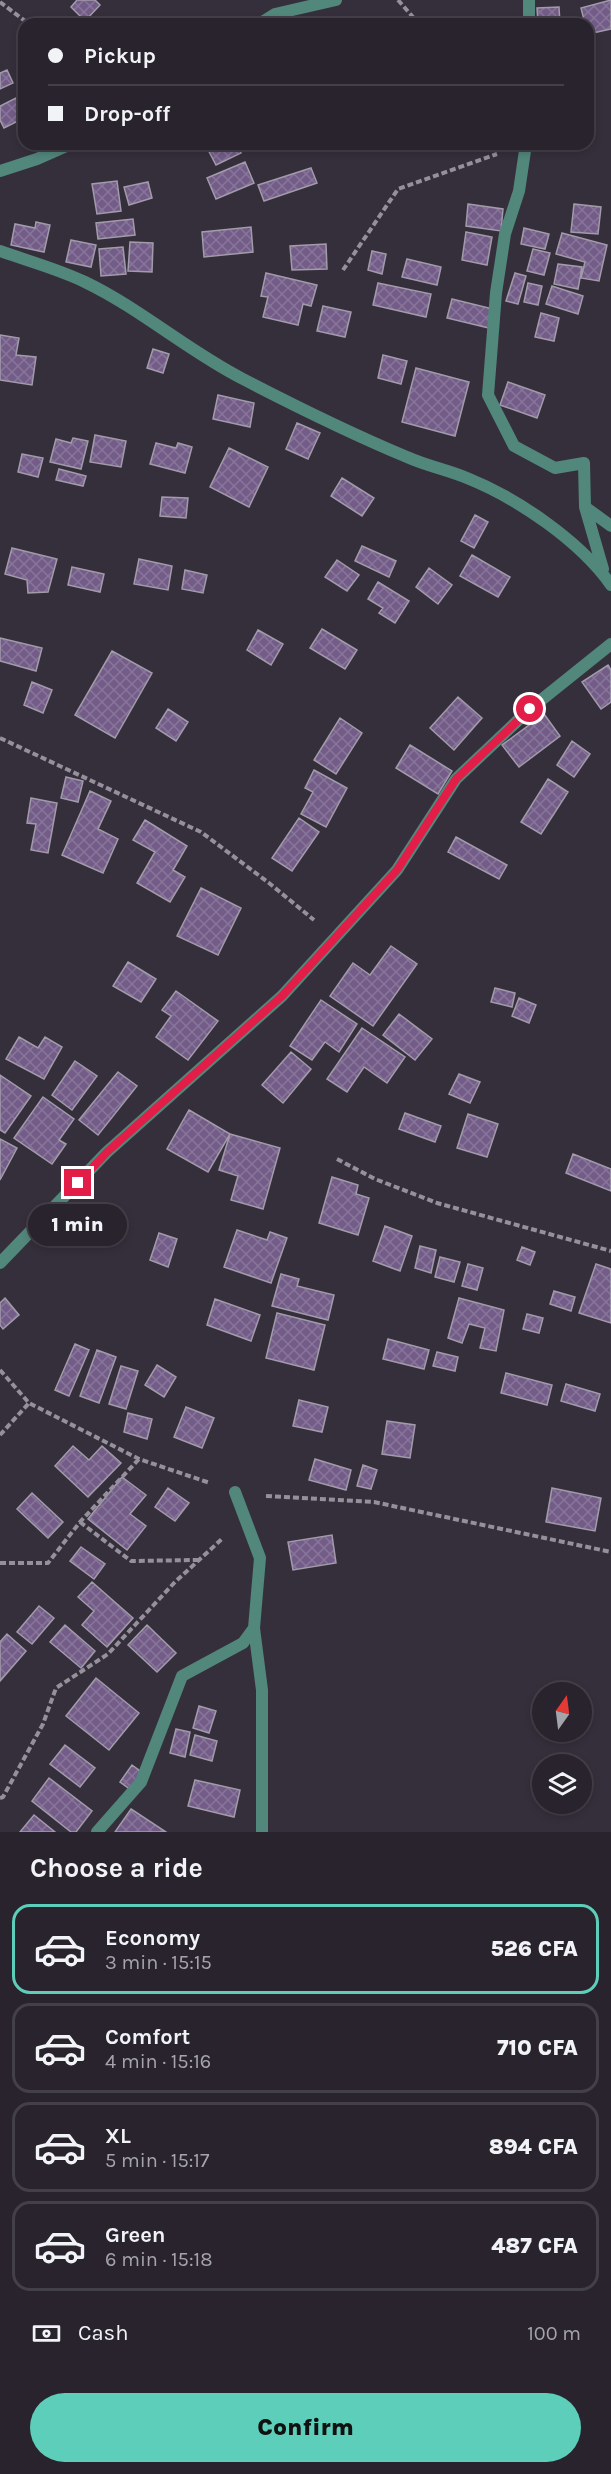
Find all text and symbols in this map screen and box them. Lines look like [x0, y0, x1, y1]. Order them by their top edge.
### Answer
text: Pickup [84, 43, 156, 69]
text: Drop-off [84, 101, 170, 127]
route start [516, 695, 543, 722]
route end [64, 1169, 91, 1196]
callout: 1 min [28, 1204, 128, 1246]
text: 1 min [51, 1213, 104, 1236]
north arrow [532, 1682, 592, 1742]
map controls [532, 1682, 592, 1814]
button: layers [532, 1754, 592, 1814]
text: Choose a ride [30, 1852, 203, 1884]
icon: car [33, 1922, 87, 1976]
text: Economy [105, 1925, 200, 1951]
text: 526 CFA [491, 1936, 578, 1962]
text: 3 min · 15:15 [105, 1951, 212, 1974]
icon: car [33, 2021, 87, 2075]
text: Comfort [105, 2024, 190, 2050]
text: 710 CFA [497, 2035, 578, 2061]
text: 4 min · 15:16 [105, 2050, 211, 2073]
icon: car [33, 2120, 87, 2174]
text: XL [105, 2123, 131, 2149]
text: 894 CFA [489, 2134, 578, 2160]
text: 5 min · 15:17 [105, 2149, 209, 2172]
icon: car [33, 2219, 87, 2273]
text: Green [105, 2222, 166, 2248]
text: 487 CFA [491, 2233, 578, 2259]
text: 6 min · 15:18 [105, 2248, 212, 2271]
icon: cash [30, 2317, 63, 2350]
text: Cash [78, 2320, 128, 2346]
text: 100 m [527, 2322, 581, 2345]
button: Confirm [30, 2393, 581, 2462]

